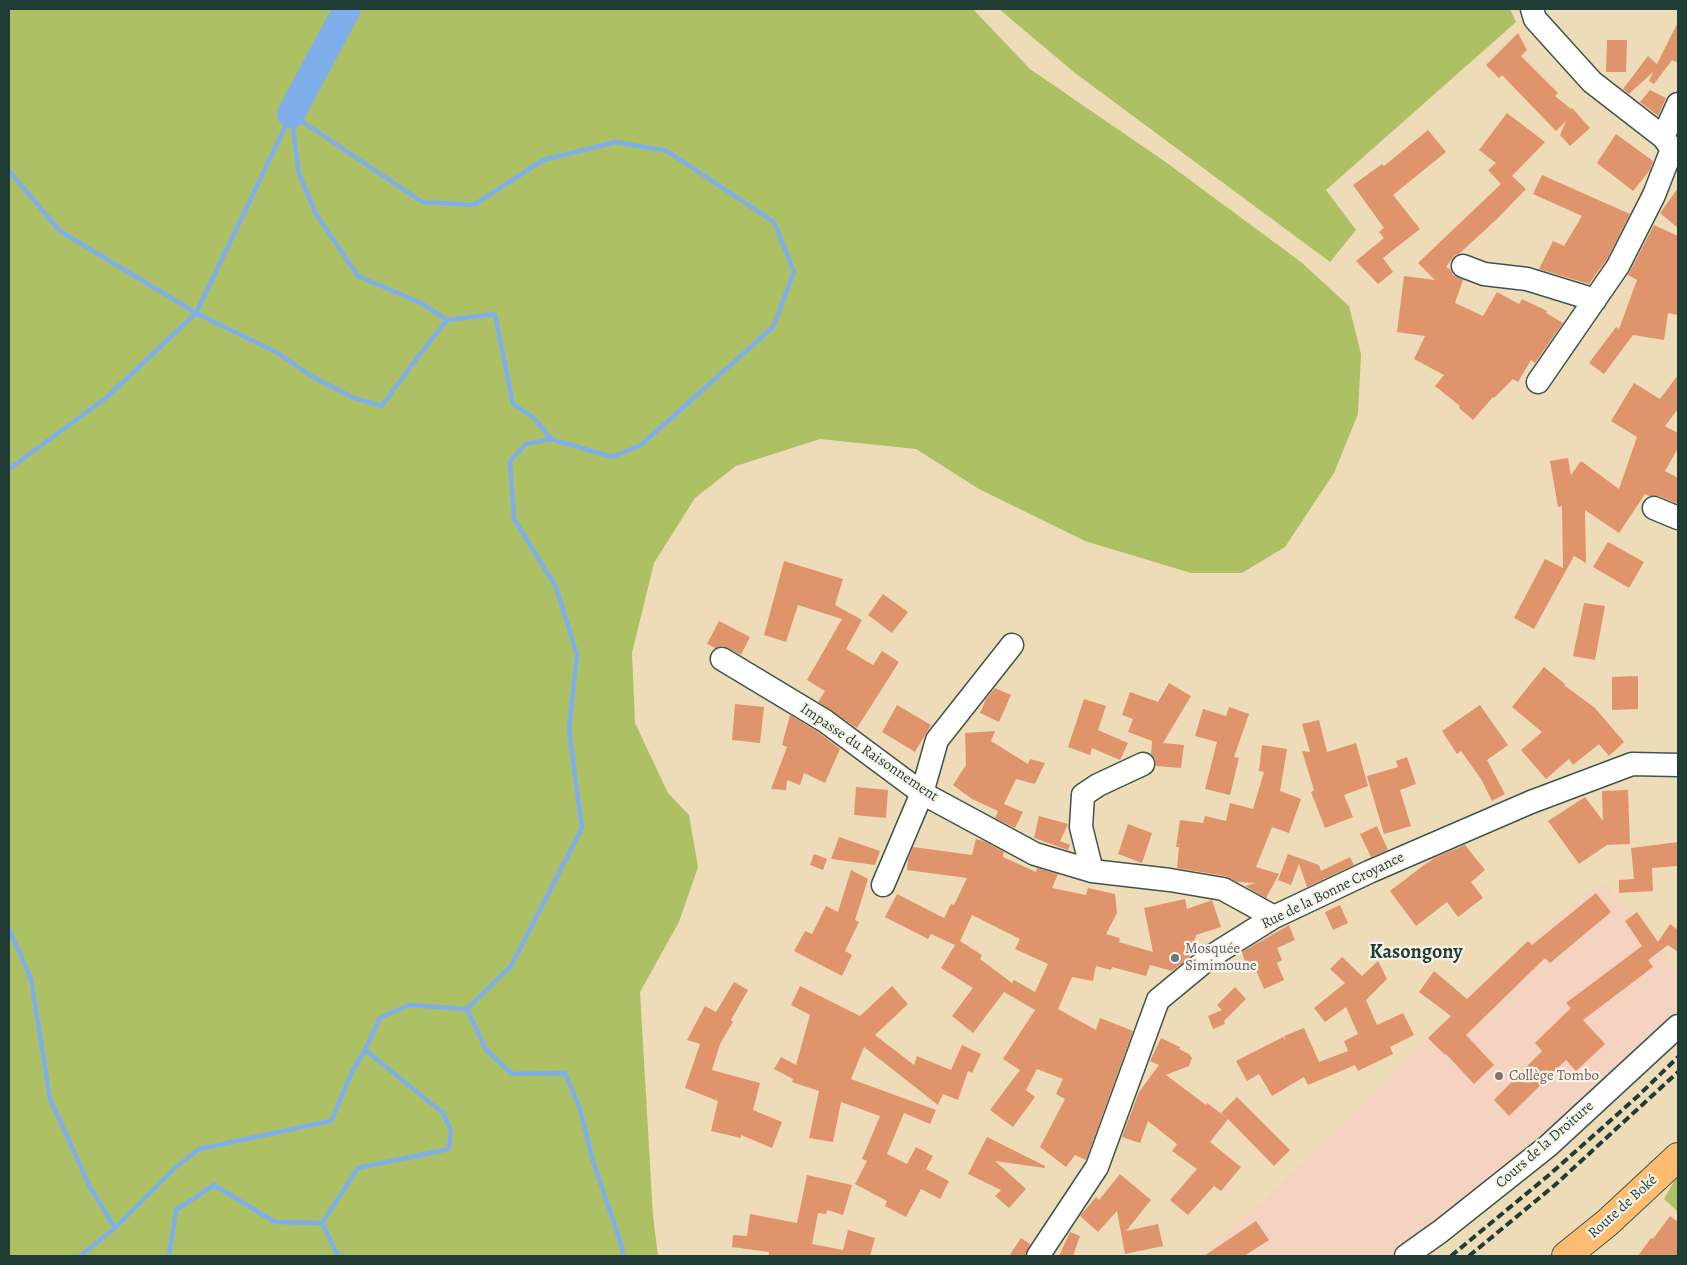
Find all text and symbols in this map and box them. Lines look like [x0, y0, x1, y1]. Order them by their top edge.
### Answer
street label: Impasse du Raisonnement [797, 700, 941, 806]
street label: Rue de la Bonne Croyance [1259, 849, 1407, 933]
place label: Mosquée Simimoune [1185, 940, 1257, 975]
district label: Kasongony [1370, 941, 1462, 965]
marker: Mosquée Simimoune [1169, 952, 1181, 964]
place label: Collège Tombo [1509, 1067, 1599, 1085]
marker: Collège Tombo [1493, 1070, 1505, 1082]
street label: Cours de la Droiture [1492, 1098, 1598, 1192]
street label: Route de Boké [1585, 1171, 1661, 1243]

